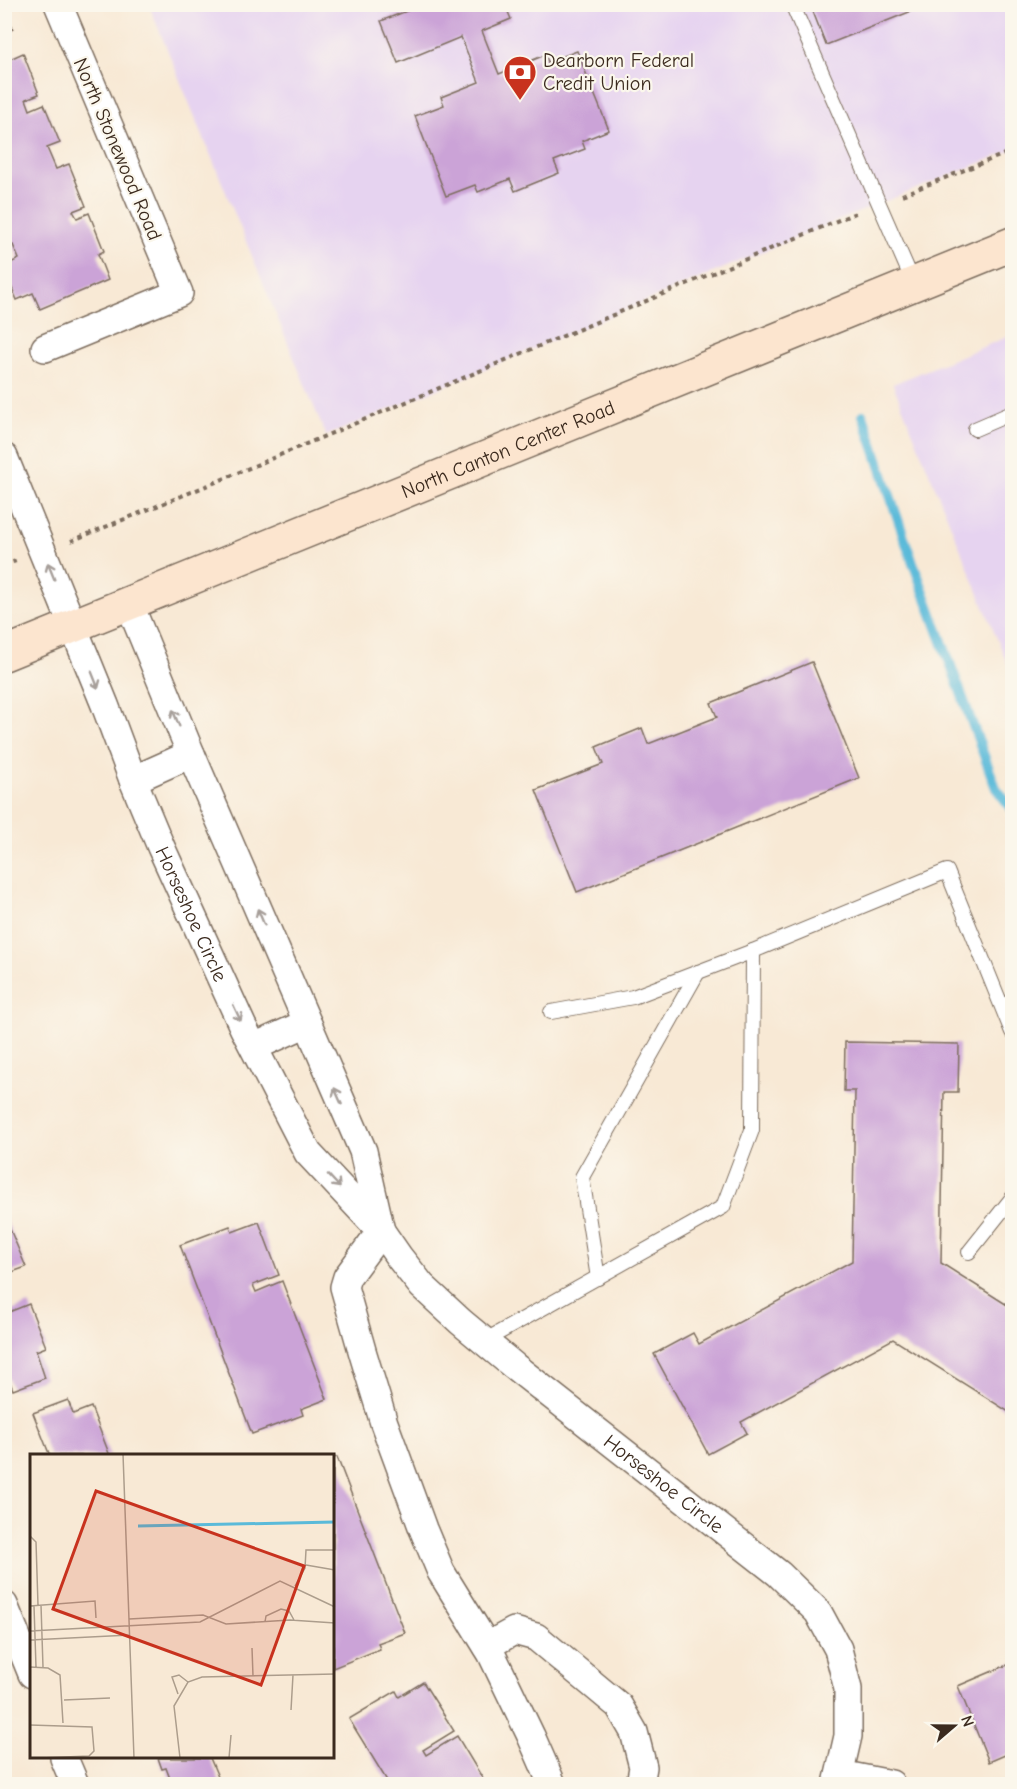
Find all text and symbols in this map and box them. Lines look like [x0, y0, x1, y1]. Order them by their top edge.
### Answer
place label: Dearborn Federal Credit Union [543, 49, 694, 95]
bank icon: Dearborn Federal Credit Union [502, 54, 538, 101]
street label: North Stonewood Road [69, 55, 166, 244]
street label: North Canton Center Road [398, 396, 618, 503]
one-way arrow [45, 563, 56, 581]
one-way arrow [90, 670, 101, 689]
one-way arrow [170, 709, 181, 728]
street label: Horseshoe Circle [150, 843, 232, 985]
one-way arrow [255, 908, 266, 926]
one-way arrow [232, 1004, 244, 1022]
one-way arrow [332, 1087, 343, 1105]
one-way arrow [327, 1173, 341, 1188]
street label: Horseshoe Circle [599, 1430, 728, 1538]
inset map [30, 1454, 334, 1759]
north arrow [924, 1696, 984, 1756]
text: N [957, 1713, 977, 1729]

